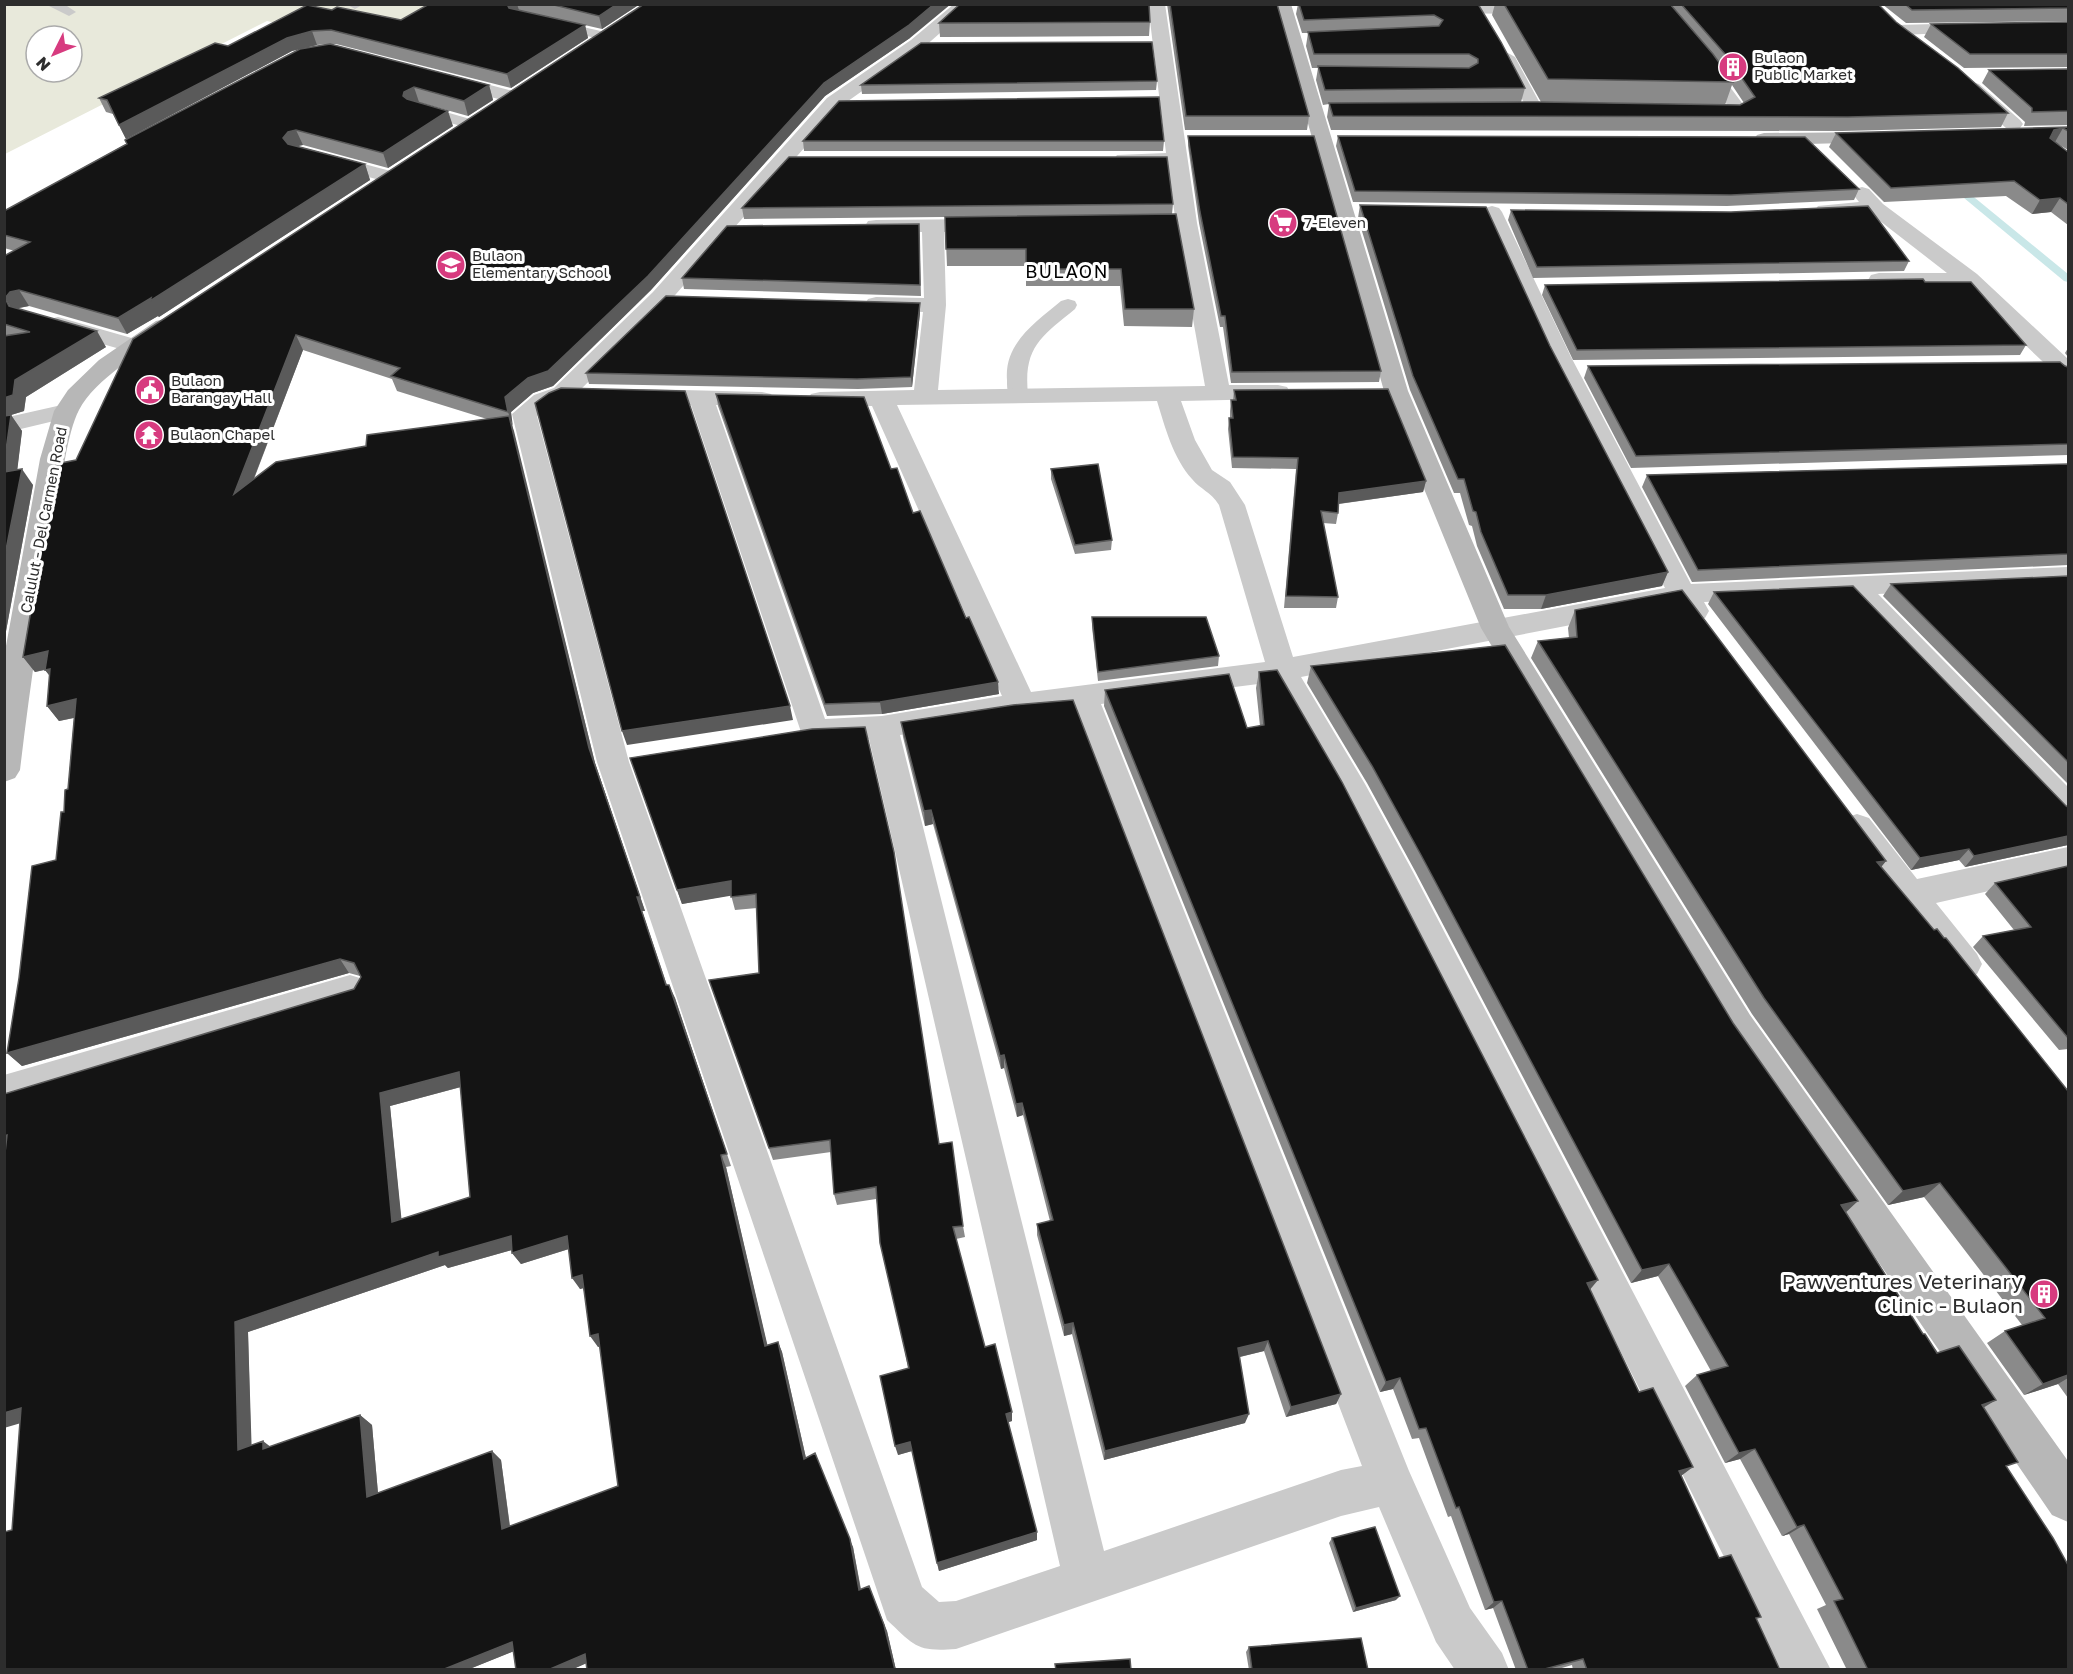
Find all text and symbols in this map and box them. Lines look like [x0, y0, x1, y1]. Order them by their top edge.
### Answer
north arrow [24, 24, 84, 84]
place label: Bulaon Public Market [1754, 48, 1853, 83]
building icon: Bulaon Public Market [1717, 51, 1749, 83]
text: N [32, 53, 54, 76]
supermarket icon: 7-Eleven [1267, 207, 1299, 239]
place label: 7-Eleven [1304, 213, 1366, 231]
place label: Bulaon Elementary School [472, 246, 608, 281]
school or university icon: Bulaon Elementary School [435, 249, 467, 281]
district label: BULAON [1025, 260, 1109, 282]
place label: Bulaon Barangay Hall [171, 371, 272, 406]
public building icon: Bulaon Barangay Hall [134, 374, 166, 406]
temple icon: Bulaon Chapel [133, 419, 165, 451]
street label: Calulut - Del Carmen Road [16, 425, 70, 615]
place label: Bulaon Chapel [170, 425, 275, 443]
place label: Pawventures Veterinary Clinic - Bulaon [1782, 1268, 2023, 1318]
building icon: Pawventures Veterinary Clinic - Bulaon [2028, 1278, 2060, 1310]

